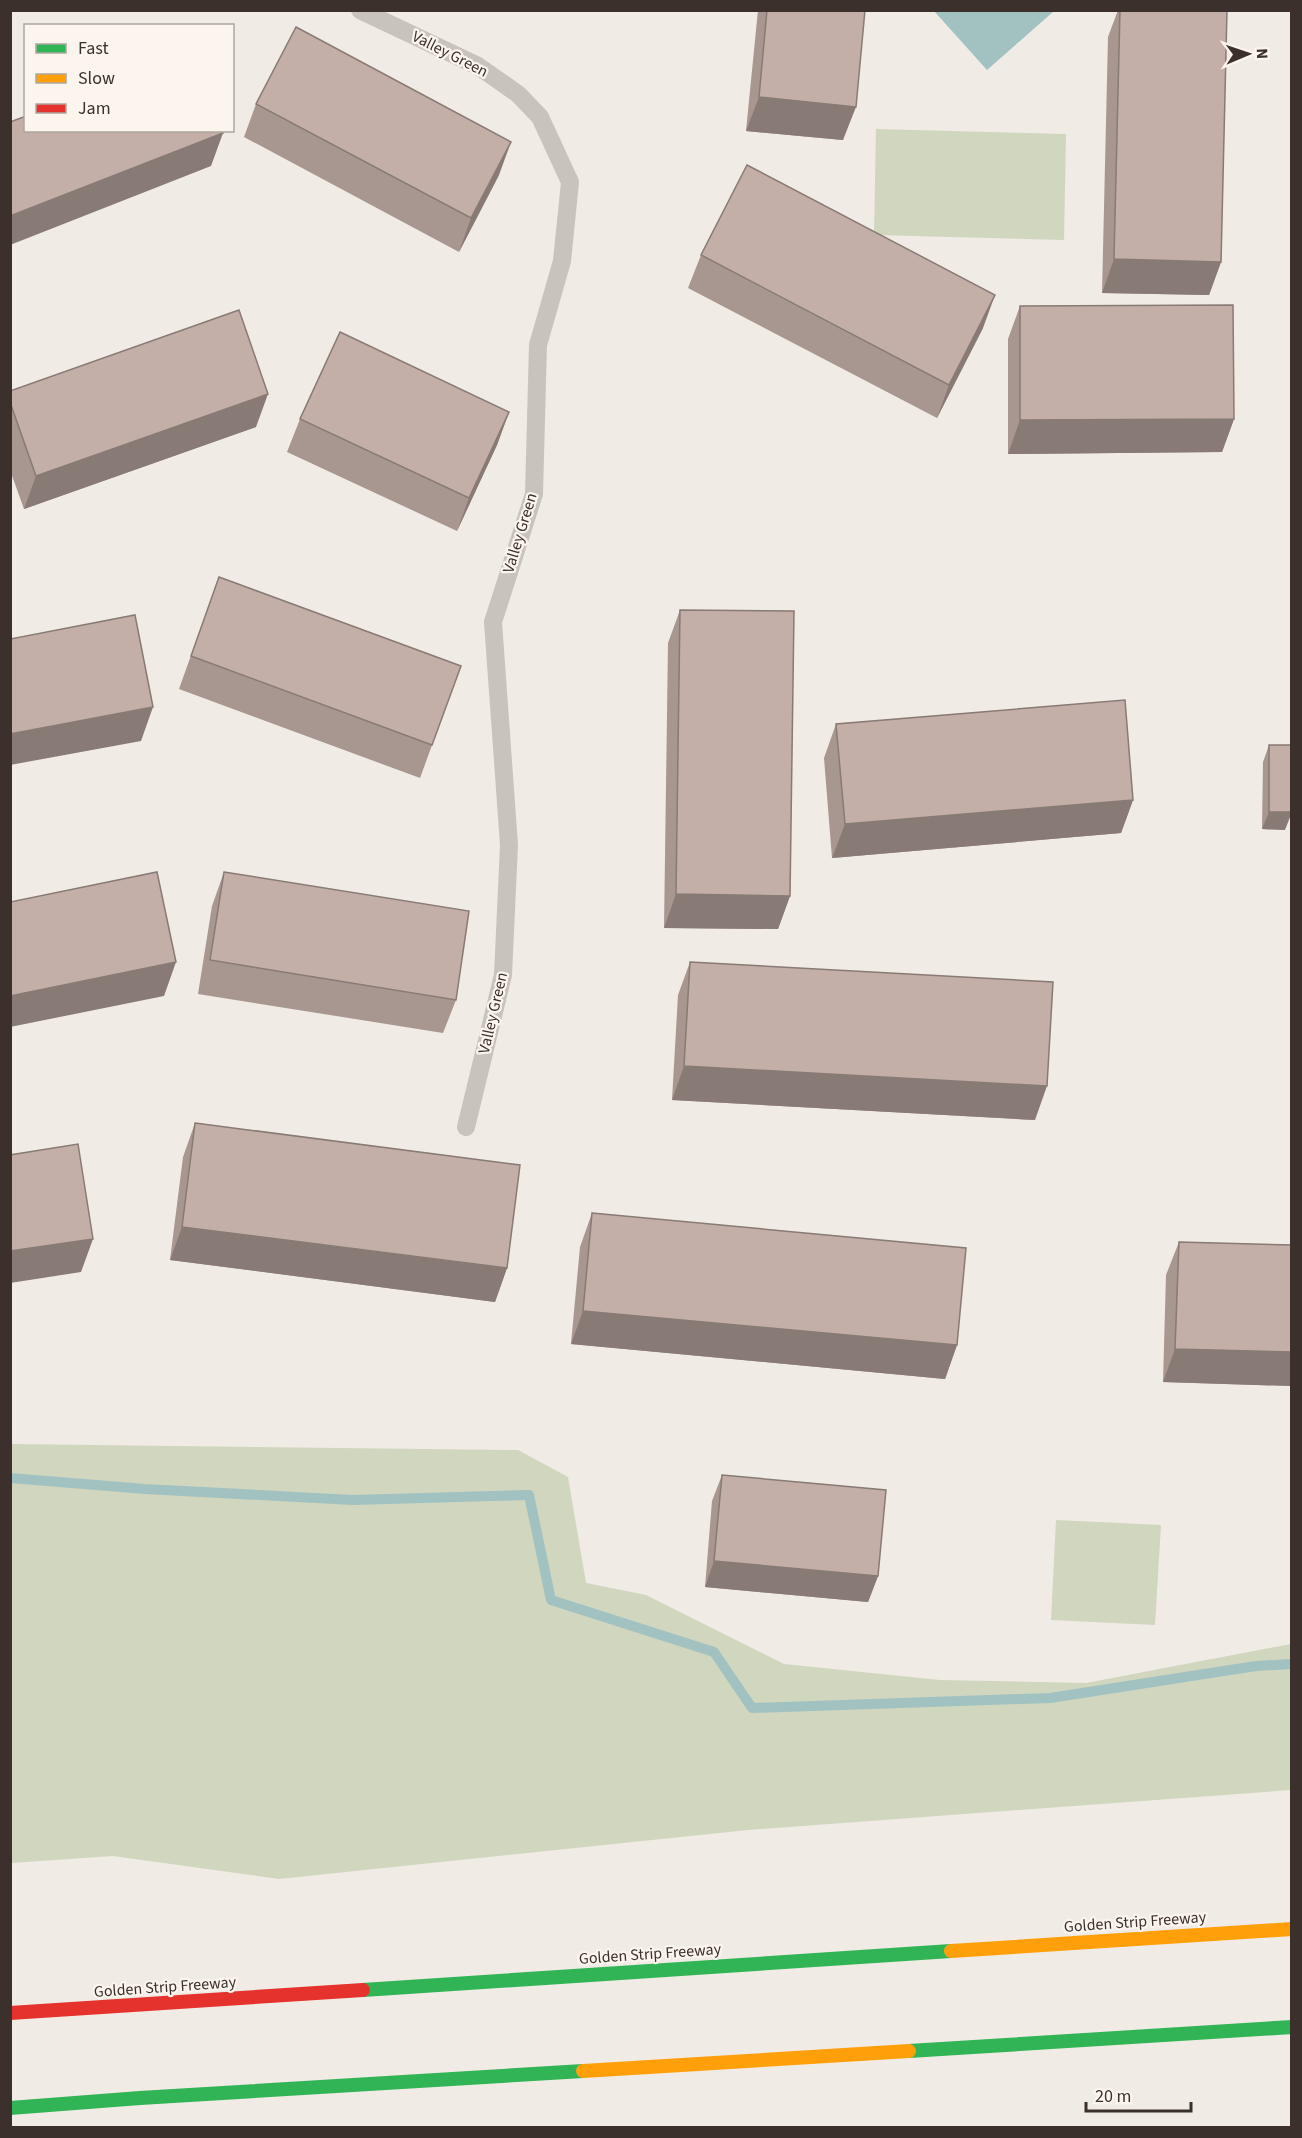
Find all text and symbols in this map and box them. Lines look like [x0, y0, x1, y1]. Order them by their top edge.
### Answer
legend [24, 24, 234, 132]
north arrow [1218, 24, 1278, 84]
street label: Valley Green [408, 25, 492, 83]
text: Fast [78, 36, 109, 61]
text: N [1251, 48, 1273, 59]
text: Slow [78, 66, 115, 91]
text: Jam [78, 96, 111, 121]
street label: Valley Green [497, 490, 543, 576]
street label: Valley Green [473, 970, 513, 1056]
street label: Golden Strip Freeway [1063, 1906, 1207, 1938]
street label: Golden Strip Freeway [578, 1938, 722, 1970]
street label: Golden Strip Freeway [93, 1971, 237, 2003]
scale bar [1086, 2075, 1191, 2113]
text: 20 m [1095, 2084, 1131, 2109]

